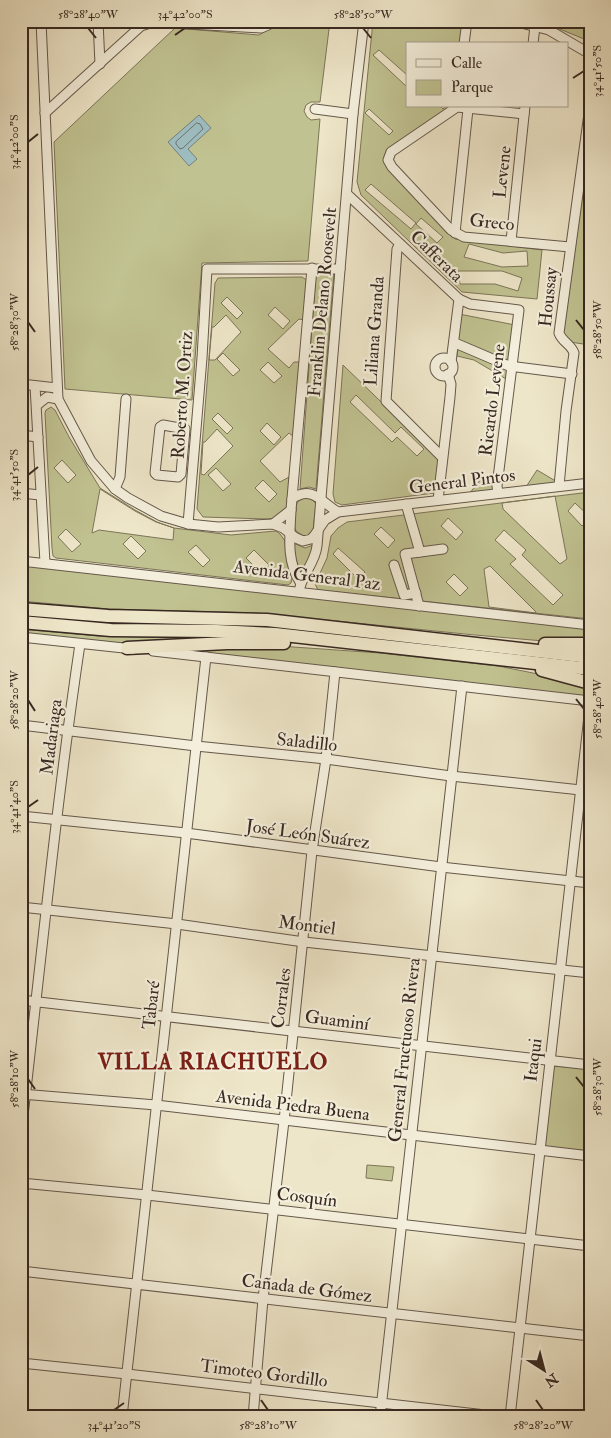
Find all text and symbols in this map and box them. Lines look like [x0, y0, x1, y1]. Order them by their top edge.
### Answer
text: 58°28'40"W [58, 7, 119, 22]
text: 34°42'00"S [157, 7, 213, 22]
text: 58°28'50"W [334, 7, 393, 22]
legend [406, 42, 568, 108]
text: 34°41'50"S [590, 45, 605, 97]
text: Calle [451, 54, 482, 73]
text: Parque [451, 78, 493, 97]
text: 34°42'00"S [7, 114, 22, 170]
street label: Levene [488, 144, 517, 199]
street label: Franklin Delano Roosevelt [303, 206, 342, 398]
street label: Greco [468, 209, 516, 236]
street label: Cafferata [405, 225, 469, 288]
street label: Houssay [534, 265, 563, 328]
street label: Liliana Granda [359, 275, 390, 387]
text: 58°28'30"W [7, 292, 22, 351]
text: 58°28'50"W [590, 300, 605, 359]
street label: Roberto M. Ortiz [167, 330, 198, 460]
street label: Ricardo Levene [474, 342, 511, 457]
text: 34°41'50"S [7, 449, 22, 501]
street label: General Pintos [408, 464, 517, 499]
street label: Avenida General Paz [231, 555, 382, 596]
text: 58°28'20"W [7, 669, 22, 730]
text: 58°28'40"W [590, 678, 605, 739]
street label: Madariaga [35, 697, 68, 776]
street label: Saladillo [275, 728, 339, 757]
text: 34°41'40"S [7, 780, 22, 834]
street label: José León Suárez [243, 814, 372, 855]
street label: Montiel [277, 911, 337, 940]
street label: General Fructuoso Rivera [383, 956, 426, 1143]
street label: Corrales [266, 966, 297, 1030]
street label: Tabaré [137, 979, 166, 1031]
street label: Guaminí [303, 1005, 372, 1036]
street label: Itaqui [519, 1037, 548, 1083]
district label: VILLA RIACHUELO [97, 1048, 328, 1076]
text: 58°28'10"W [7, 1049, 22, 1108]
text: 58°28'30"W [590, 1057, 605, 1116]
street label: Avenida Piedra Buena [214, 1085, 372, 1126]
street label: Cosquín [275, 1182, 339, 1213]
street label: Cañada de Gómez [240, 1269, 374, 1308]
north arrow [518, 1346, 568, 1396]
street label: Timoteo Gordillo [199, 1354, 329, 1393]
text: N [541, 1369, 562, 1391]
text: 34°41'20"S [87, 1418, 141, 1433]
text: 58°28'10"W [239, 1418, 298, 1433]
text: 58°28'20"W [513, 1418, 574, 1433]

